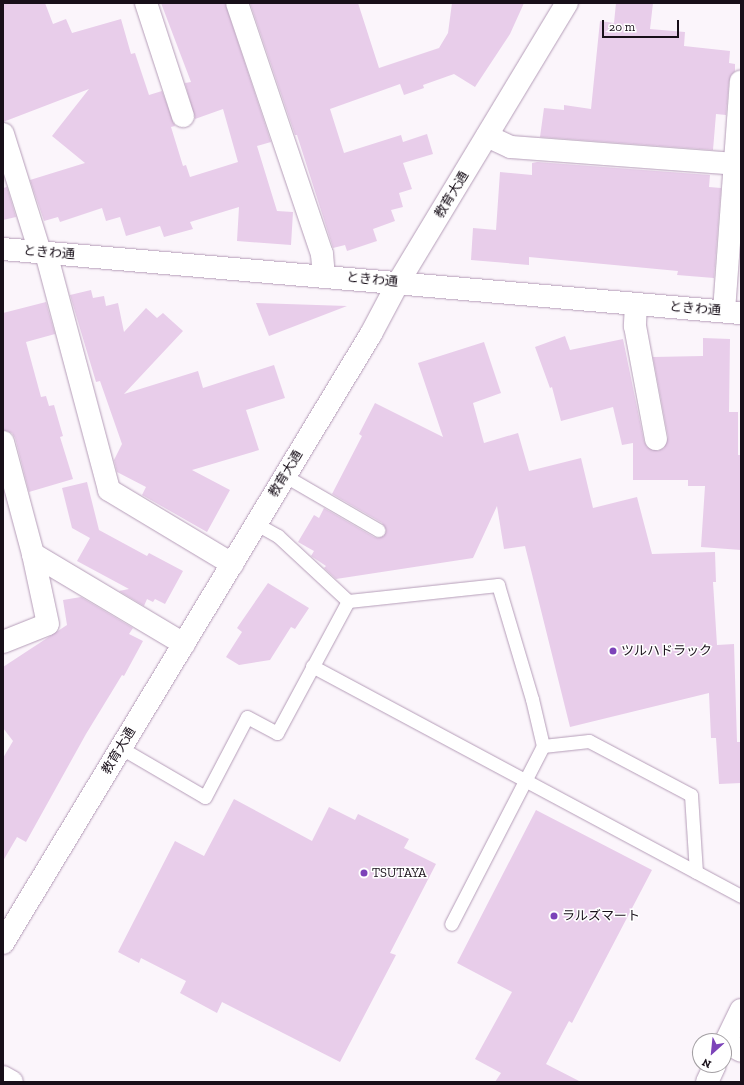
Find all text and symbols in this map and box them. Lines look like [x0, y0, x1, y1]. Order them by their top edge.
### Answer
scale bar [604, 12, 681, 38]
text: 20 m [609, 20, 635, 34]
street label: 教育大通 [432, 169, 472, 221]
street label: ときわ通 [23, 243, 75, 263]
street label: ときわ通 [345, 270, 399, 290]
street label: ときわ通 [669, 299, 721, 319]
street label: 教育大通 [266, 448, 306, 500]
place label: ツルハドラック [621, 643, 712, 659]
marker: ツルハドラック [608, 646, 618, 656]
street label: 教育大通 [99, 725, 139, 777]
place label: TSUTAYA [372, 865, 427, 881]
marker: TSUTAYA [359, 868, 369, 878]
place label: ラルズマート [562, 908, 640, 924]
marker: ラルズマート [549, 911, 559, 921]
north arrow [692, 1033, 732, 1073]
text: N [700, 1056, 713, 1071]

